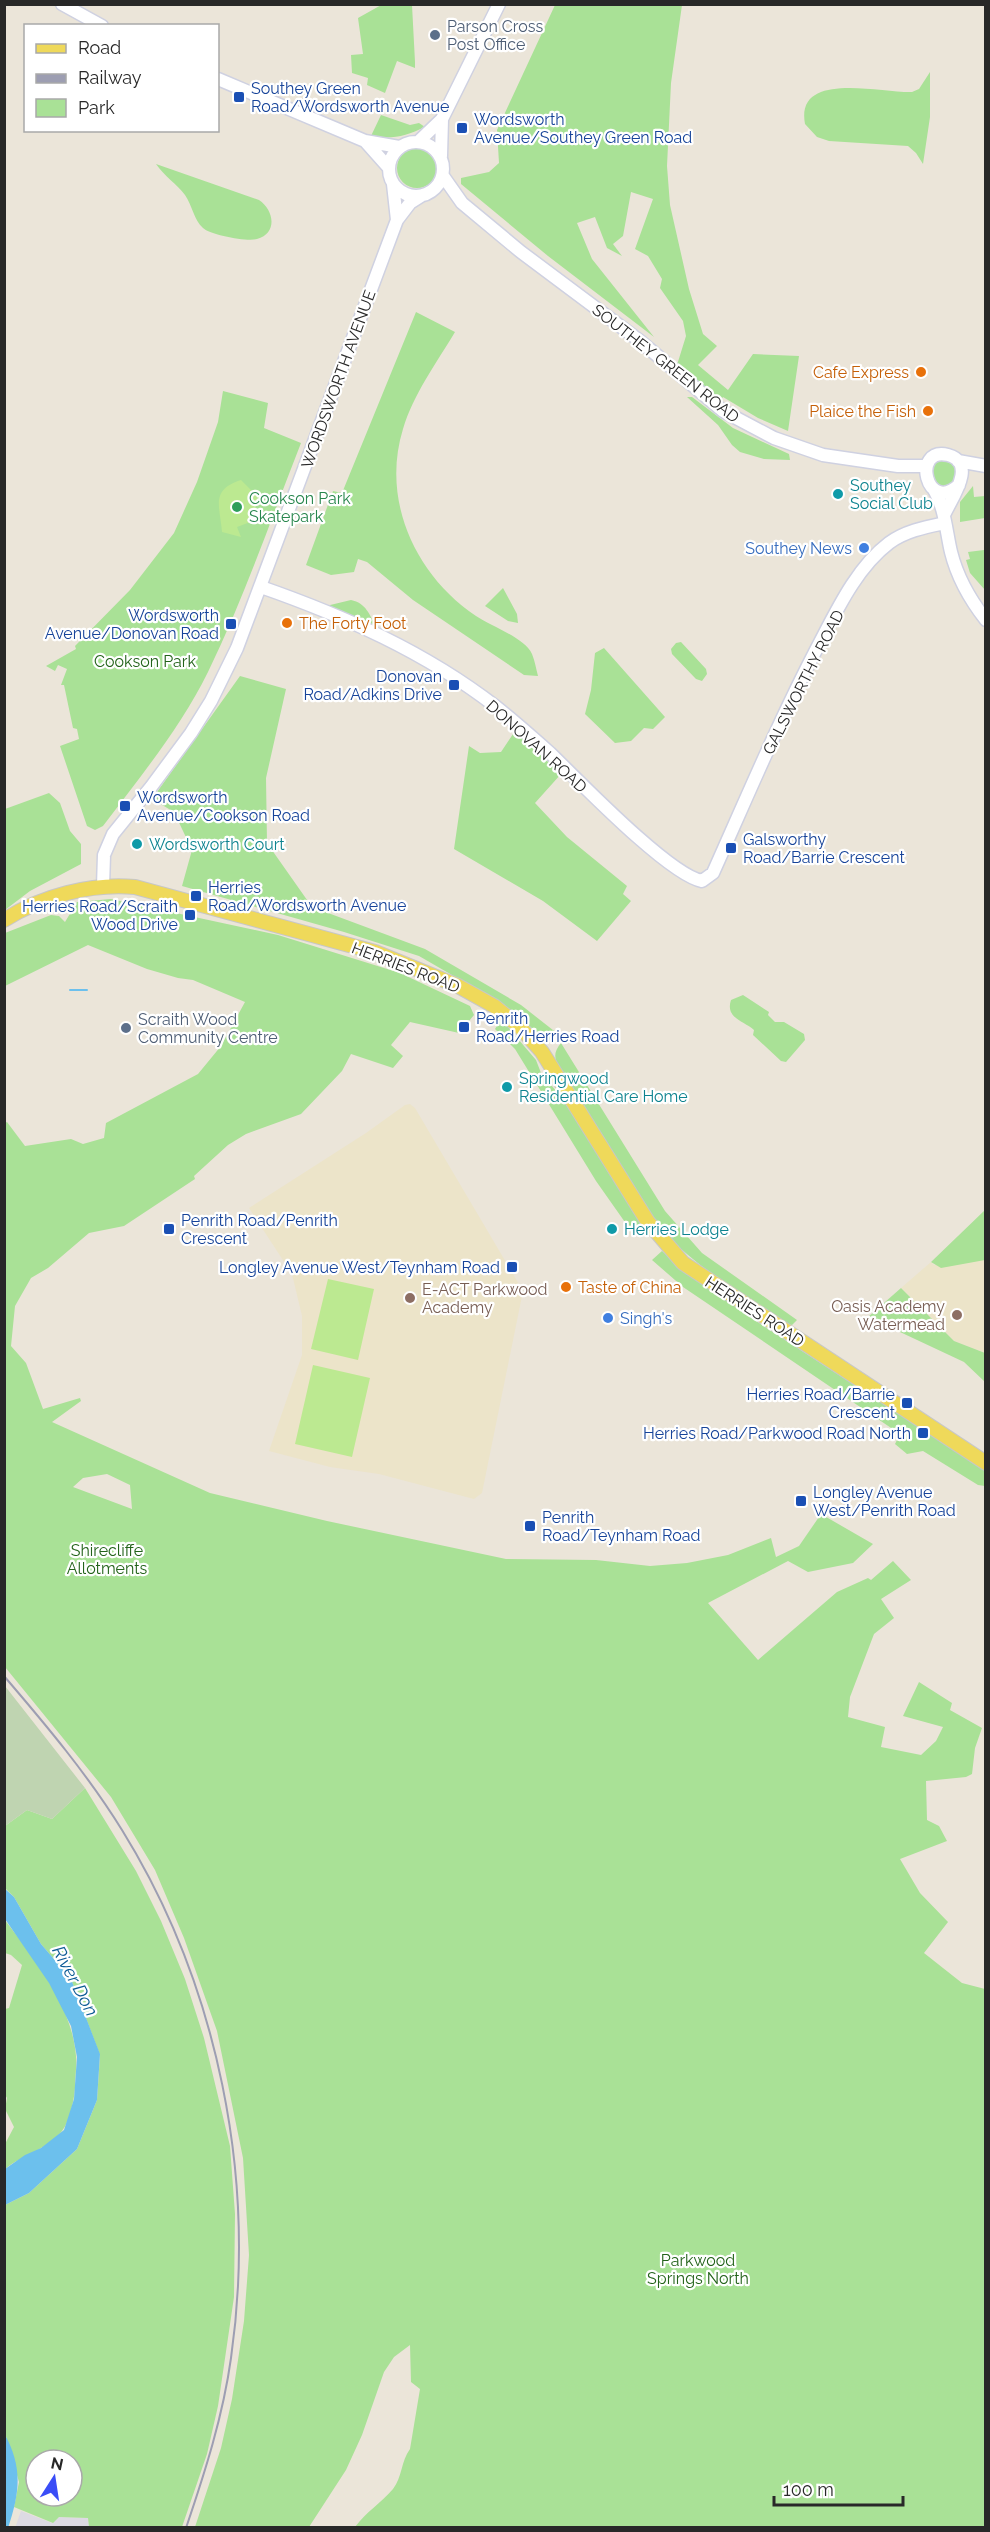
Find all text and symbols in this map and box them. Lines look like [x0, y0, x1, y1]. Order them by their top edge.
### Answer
place label: Parson Cross Post Office [447, 17, 543, 54]
legend [24, 24, 219, 132]
marker: Parson Cross Post Office [428, 28, 442, 42]
text: Road [78, 37, 121, 58]
text: Railway [78, 67, 142, 88]
place label: Southey Green Road/Wordsworth Avenue [251, 79, 449, 116]
marker: Southey Green Road/Wordsworth Avenue [232, 90, 246, 104]
text: Park [78, 97, 115, 118]
place label: Wordsworth Avenue/Southey Green Road [474, 110, 692, 147]
marker: Wordsworth Avenue/Southey Green Road [455, 121, 469, 135]
street label: WORDSWORTH AVENUE [297, 287, 380, 471]
street label: SOUTHEY GREEN ROAD [588, 300, 743, 427]
place label: Cafe Express [813, 363, 909, 382]
marker: Cafe Express [914, 365, 928, 379]
place label: Plaice the Fish [809, 402, 916, 421]
marker: Plaice the Fish [921, 404, 935, 418]
place label: Southey Social Club [850, 476, 933, 513]
marker: Southey Social Club [831, 487, 845, 501]
place label: Cookson Park Skatepark [249, 489, 351, 526]
marker: Cookson Park Skatepark [230, 500, 244, 514]
place label: Southey News [745, 539, 852, 558]
marker: Southey News [857, 541, 871, 555]
place label: Wordsworth Avenue/Donovan Road [45, 606, 219, 643]
street label: GALSWORTHY ROAD [759, 607, 848, 758]
place label: The Forty Foot [299, 614, 407, 633]
marker: The Forty Foot [280, 616, 294, 630]
marker: Wordsworth Avenue/Donovan Road [224, 617, 238, 631]
park label: Cookson Park [94, 652, 196, 671]
place label: Donovan Road/Adkins Drive [303, 667, 442, 704]
marker: Donovan Road/Adkins Drive [447, 678, 461, 692]
street label: DONOVAN ROAD [482, 696, 591, 797]
place label: Wordsworth Avenue/Cookson Road [137, 788, 310, 825]
marker: Wordsworth Avenue/Cookson Road [118, 799, 132, 813]
place label: Galsworthy Road/Barrie Crescent [743, 830, 905, 867]
place label: Wordsworth Court [149, 835, 285, 854]
marker: Wordsworth Court [130, 837, 144, 851]
marker: Galsworthy Road/Barrie Crescent [724, 841, 738, 855]
place label: Herries Road/Wordsworth Avenue [208, 878, 406, 915]
marker: Herries Road/Wordsworth Avenue [189, 889, 203, 903]
place label: Herries Road/Scraith Wood Drive [22, 897, 178, 934]
marker: Herries Road/Scraith Wood Drive [183, 908, 197, 922]
street label: HERRIES ROAD [349, 938, 463, 997]
place label: Penrith Road/Herries Road [476, 1009, 619, 1046]
place label: Scraith Wood Community Centre [138, 1010, 278, 1047]
marker: Penrith Road/Herries Road [457, 1020, 471, 1034]
marker: Scraith Wood Community Centre [119, 1021, 133, 1035]
place label: Springwood Residential Care Home [519, 1069, 688, 1106]
marker: Springwood Residential Care Home [500, 1080, 514, 1094]
place label: Penrith Road/Penrith Crescent [181, 1211, 338, 1248]
place label: Herries Lodge [624, 1220, 729, 1239]
marker: Penrith Road/Penrith Crescent [162, 1222, 176, 1236]
marker: Herries Lodge [605, 1222, 619, 1236]
place label: Longley Avenue West/Teynham Road [219, 1258, 500, 1277]
marker: Longley Avenue West/Teynham Road [505, 1260, 519, 1274]
street label: HERRIES ROAD [702, 1272, 808, 1350]
place label: Taste of China [578, 1278, 681, 1297]
place label: E-ACT Parkwood Academy [422, 1280, 547, 1317]
marker: Taste of China [559, 1280, 573, 1294]
marker: E-ACT Parkwood Academy [403, 1291, 417, 1305]
place label: Oasis Academy Watermead [831, 1297, 945, 1334]
marker: Oasis Academy Watermead [950, 1308, 964, 1322]
place label: Singh's [620, 1309, 673, 1328]
marker: Singh's [601, 1311, 615, 1325]
place label: Herries Road/Barrie Crescent [746, 1385, 896, 1422]
marker: Herries Road/Barrie Crescent [900, 1396, 914, 1410]
place label: Herries Road/Parkwood Road North [643, 1424, 911, 1443]
marker: Herries Road/Parkwood Road North [916, 1426, 930, 1440]
place label: Longley Avenue West/Penrith Road [813, 1483, 956, 1520]
marker: Longley Avenue West/Penrith Road [794, 1494, 808, 1508]
place label: Penrith Road/Teynham Road [542, 1508, 700, 1545]
marker: Penrith Road/Teynham Road [523, 1519, 537, 1533]
park label: Shirecliffe Allotments [67, 1541, 148, 1578]
water label: River Don [48, 1942, 103, 2019]
park label: Parkwood Springs North [647, 2251, 749, 2288]
north arrow [24, 2448, 84, 2508]
text: N [49, 2453, 65, 2474]
scale bar [774, 2469, 903, 2507]
text: 100 m [783, 2479, 834, 2500]

